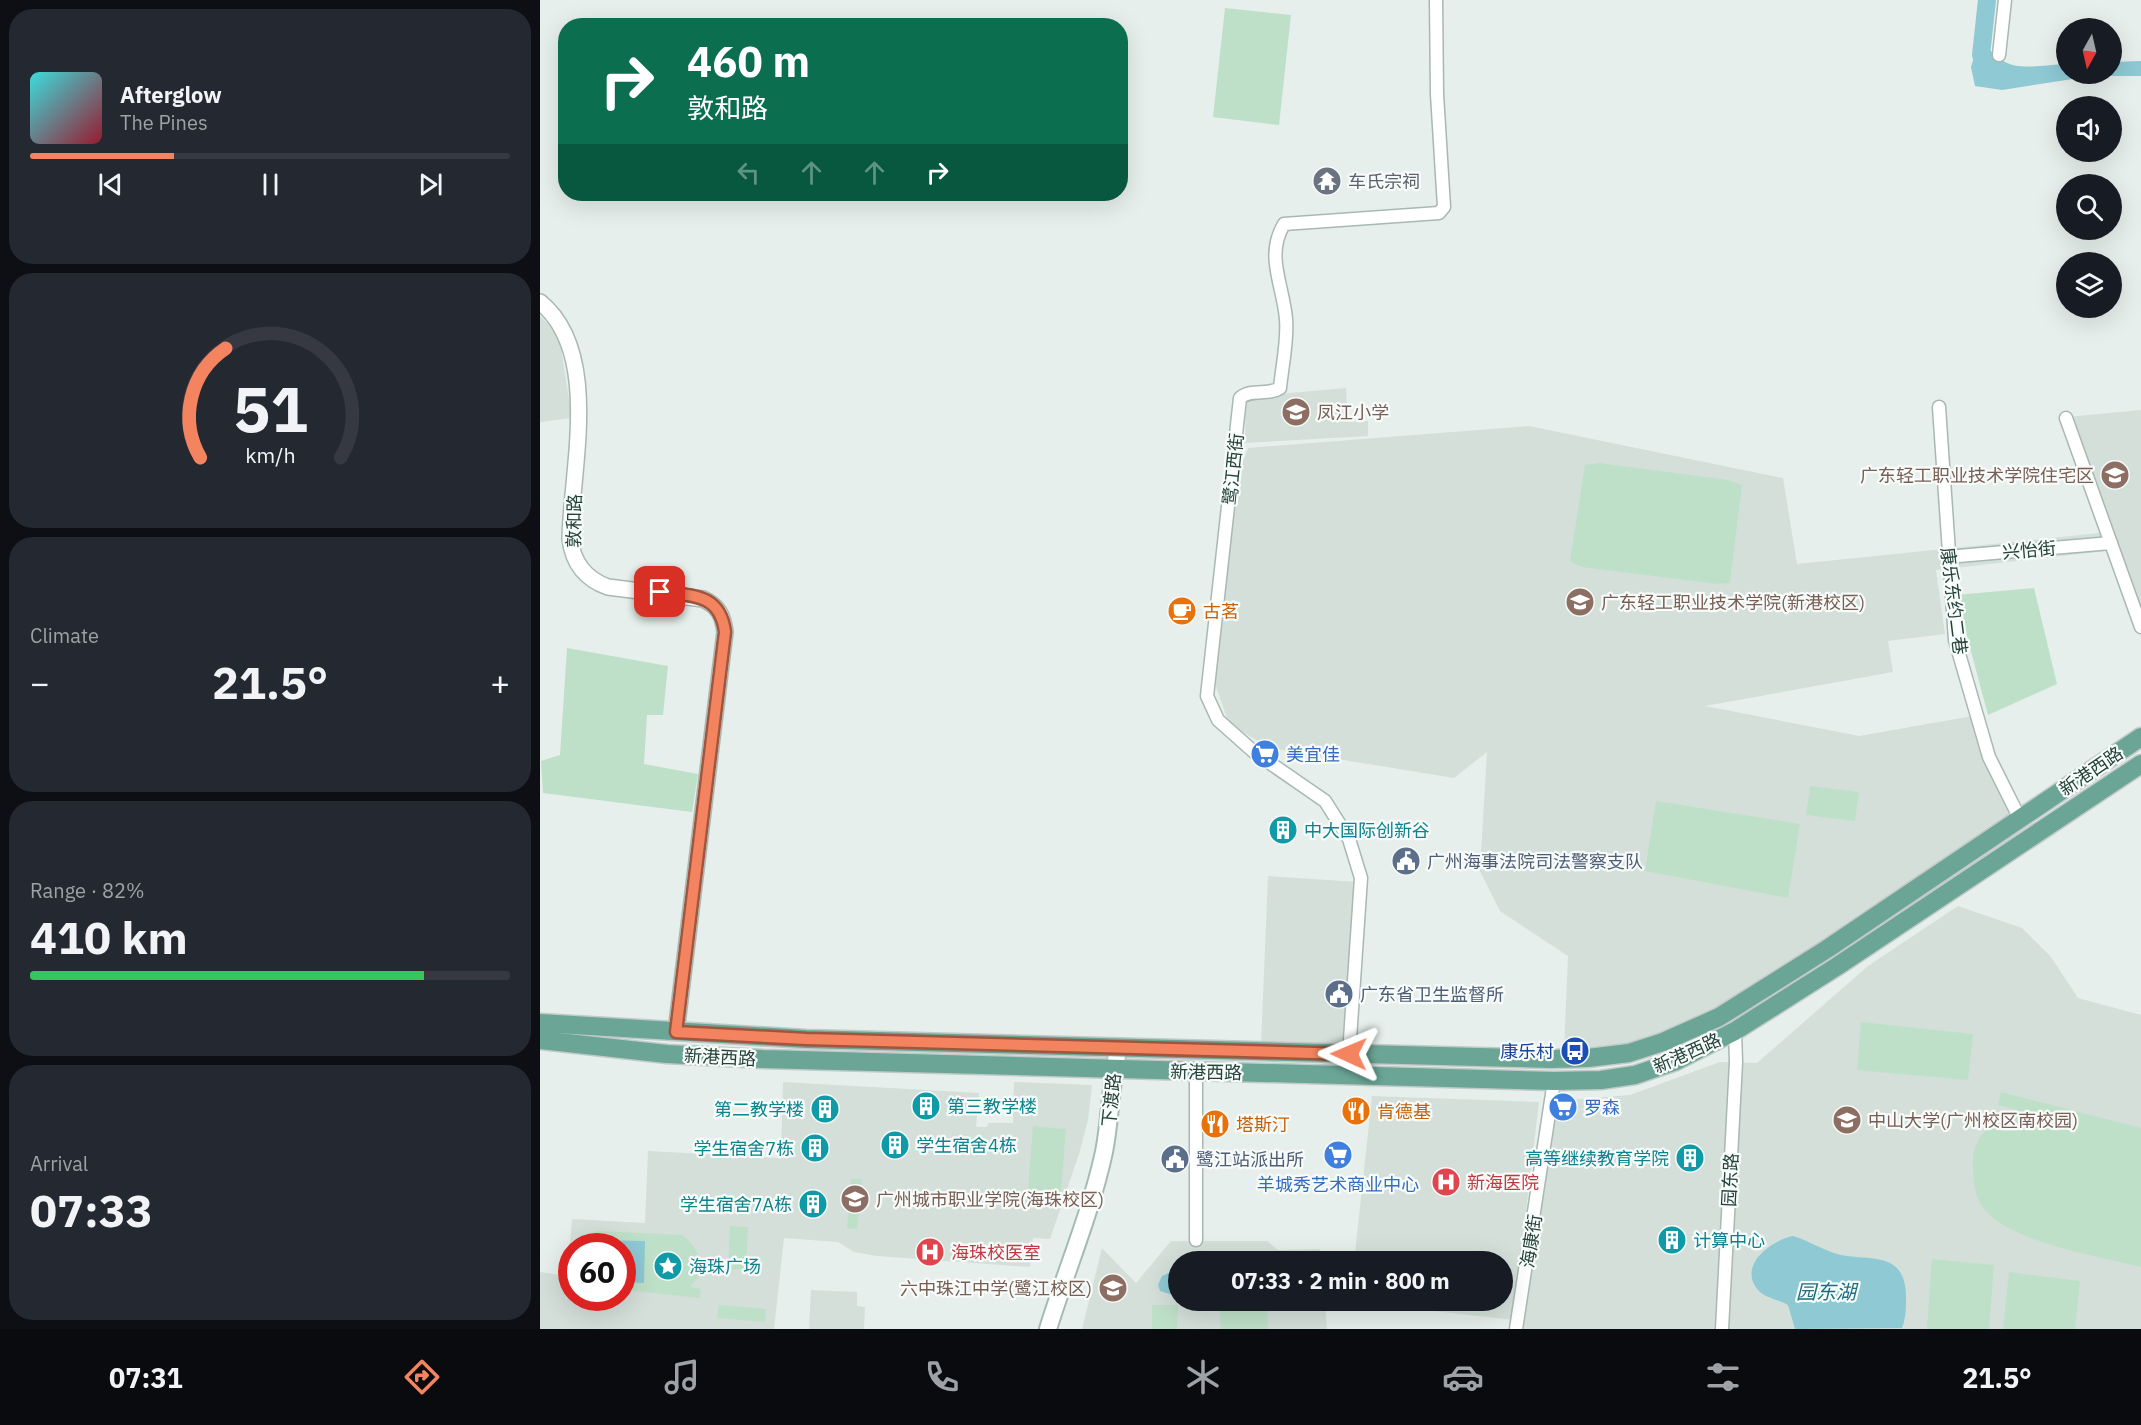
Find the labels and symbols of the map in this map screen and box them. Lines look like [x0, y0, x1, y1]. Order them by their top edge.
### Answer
north arrow [2056, 18, 2122, 84]
temple icon: 车氏宗祠 [1311, 165, 1343, 197]
place label: 车氏宗祠 [1348, 170, 1420, 193]
school or university icon: 凤江小学 [1280, 396, 1312, 428]
place label: 凤江小学 [1317, 401, 1389, 424]
street label: 鹭江西街 [1218, 432, 1248, 506]
school or university icon: 广东轻工职业技术学院住宅区 [2099, 459, 2131, 491]
place label: 广东轻工职业技术学院住宅区 [1860, 464, 2094, 487]
street label: 敦和路 [562, 494, 586, 548]
street label: 兴怡街 [2001, 536, 2057, 564]
street label: 康乐东约二巷 [1936, 546, 1972, 656]
pin [634, 566, 685, 617]
school or university icon: 广东轻工职业技术学院(新港校区) [1564, 586, 1596, 618]
place label: 广东轻工职业技术学院(新港校区) [1601, 591, 1865, 614]
cafe icon: 古茗 [1166, 595, 1198, 627]
place label: 古茗 [1203, 600, 1239, 623]
supermarket icon: 美宜佳 [1249, 738, 1281, 770]
street label: 新港西路 [2055, 741, 2127, 801]
place label: 美宜佳 [1286, 743, 1340, 766]
building icon: 中大国际创新谷 [1267, 814, 1299, 846]
place label: 中大国际创新谷 [1304, 819, 1430, 842]
public building icon: 广州海事法院司法警察支队 [1390, 845, 1422, 877]
place label: 广州海事法院司法警察支队 [1427, 850, 1643, 873]
public building icon: 广东省卫生监督所 [1323, 978, 1355, 1010]
place label: 广东省卫生监督所 [1360, 983, 1504, 1006]
position arrow [1317, 1022, 1381, 1086]
street label: 新港西路 [1649, 1028, 1725, 1078]
bus stop icon: 康乐村 [1559, 1035, 1591, 1067]
place label: 康乐村 [1500, 1040, 1554, 1063]
street label: 新港西路 [683, 1044, 757, 1070]
street label: 新港西路 [1170, 1060, 1242, 1084]
street label: 下渡路 [1097, 1072, 1125, 1128]
building icon: 第三教学楼 [910, 1090, 942, 1122]
supermarket icon: 罗森 [1547, 1091, 1579, 1123]
building icon: 第二教学楼 [809, 1093, 841, 1125]
place label: 第三教学楼 [947, 1095, 1037, 1118]
restaurant icon: 肯德基 [1340, 1095, 1372, 1127]
place label: 罗森 [1584, 1096, 1620, 1119]
place label: 第二教学楼 [714, 1098, 804, 1121]
place label: 肯德基 [1377, 1100, 1431, 1123]
school or university icon: 中山大学(广州校区南校园) [1831, 1104, 1863, 1136]
restaurant icon: 塔斯汀 [1199, 1108, 1231, 1140]
place label: 中山大学(广州校区南校园) [1868, 1109, 2078, 1132]
place label: 塔斯汀 [1236, 1113, 1290, 1136]
building icon: 学生宿舍4栋 [879, 1129, 911, 1161]
building icon: 学生宿舍7栋 [799, 1132, 831, 1164]
place label: 学生宿舍4栋 [916, 1134, 1017, 1157]
place label: 学生宿舍7栋 [693, 1137, 794, 1160]
supermarket icon: 羊城秀艺术商业中心 [1322, 1139, 1354, 1171]
building icon: 高等继续教育学院 [1674, 1142, 1706, 1174]
public building icon: 鹭江站派出所 [1159, 1143, 1191, 1175]
place label: 高等继续教育学院 [1525, 1147, 1669, 1170]
place label: 鹭江站派出所 [1196, 1148, 1304, 1171]
street label: 园东路 [1717, 1152, 1743, 1208]
hospital icon: 新海医院 [1430, 1166, 1462, 1198]
place label: 新海医院 [1467, 1171, 1539, 1194]
place label: 羊城秀艺术商业中心 [1257, 1173, 1419, 1196]
school or university icon: 广州城市职业学院(海珠校区) [839, 1183, 871, 1215]
building icon: 学生宿舍7A栋 [797, 1188, 829, 1220]
place label: 广州城市职业学院(海珠校区) [876, 1188, 1104, 1211]
place label: 学生宿舍7A栋 [680, 1193, 792, 1216]
street label: 海康街 [1515, 1213, 1547, 1269]
building icon: 计算中心 [1656, 1224, 1688, 1256]
place label: 计算中心 [1693, 1229, 1765, 1252]
speed limit sign: 60 [558, 1233, 636, 1311]
hospital icon: 海珠校医室 [914, 1236, 946, 1268]
place label: 海珠校医室 [951, 1241, 1041, 1264]
place icon: 海珠广场 [652, 1250, 684, 1282]
place label: 海珠广场 [689, 1255, 761, 1278]
school or university icon: 六中珠江中学(鹭江校区) [1097, 1272, 1129, 1304]
place label: 六中珠江中学(鹭江校区) [900, 1277, 1092, 1300]
water label: 园东湖 [1796, 1278, 1859, 1305]

